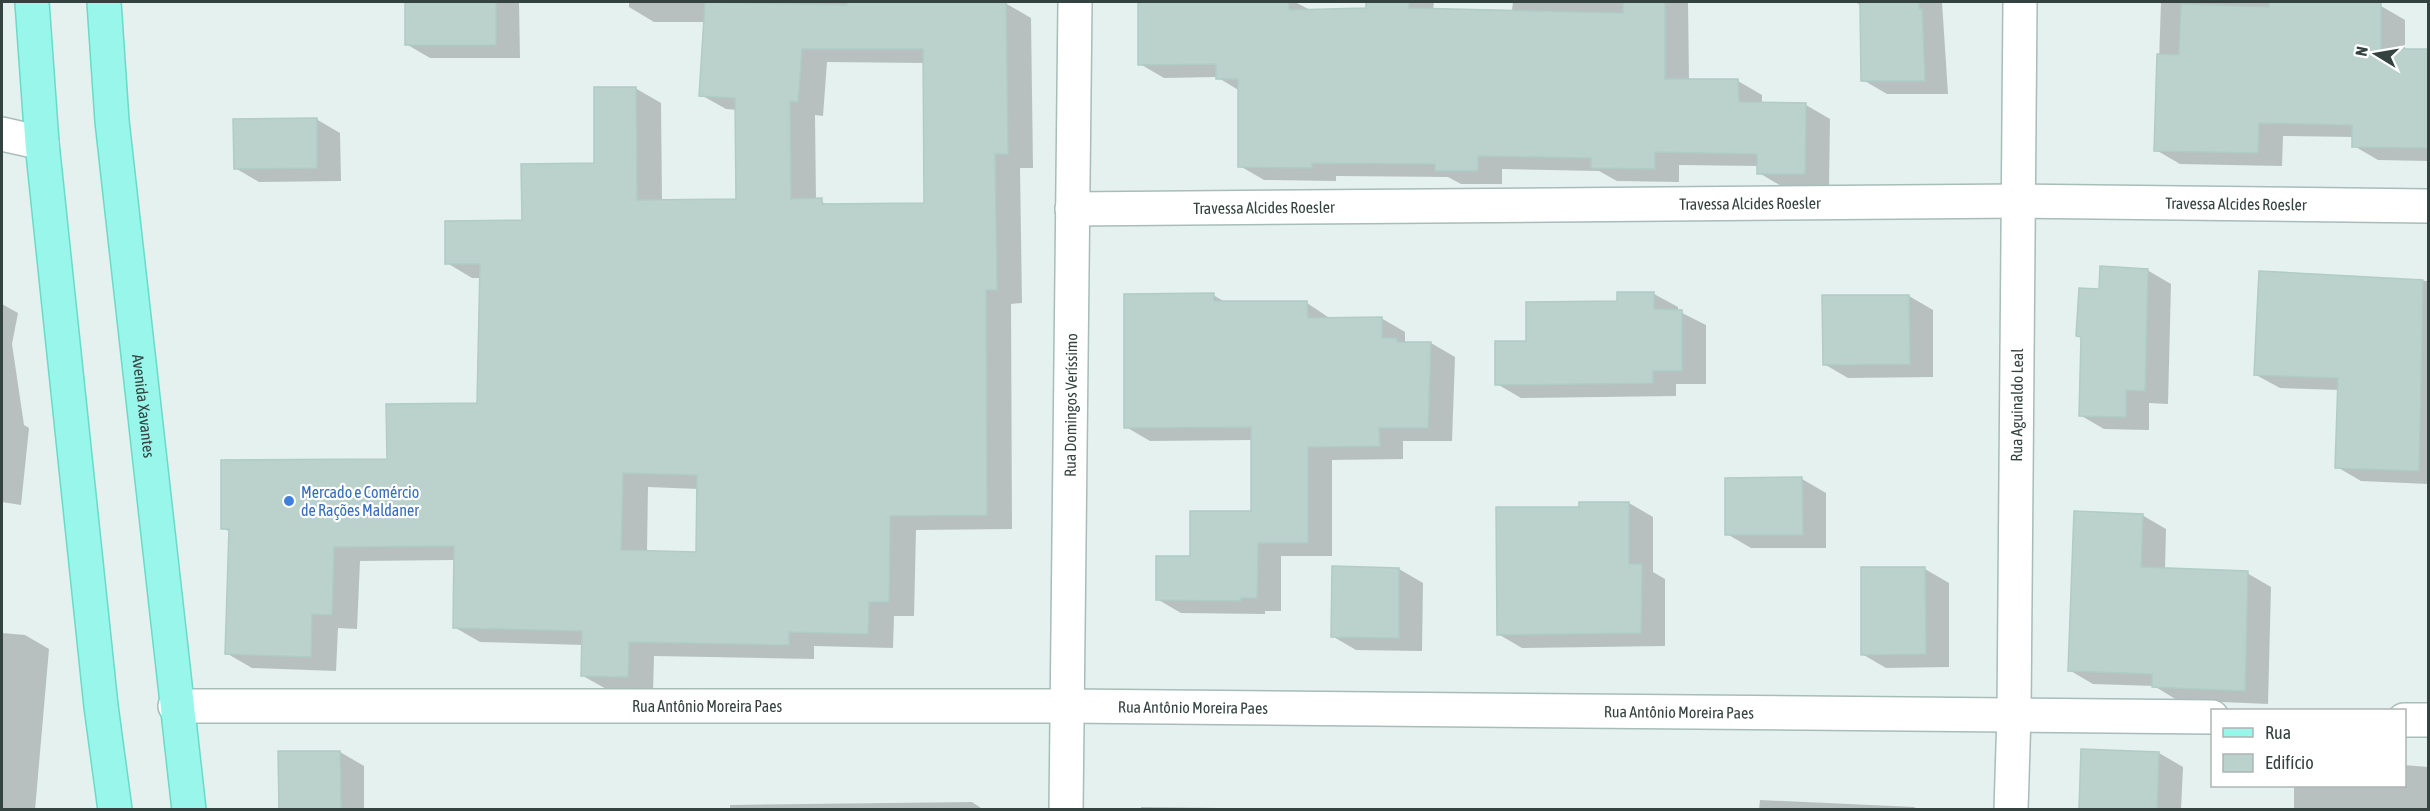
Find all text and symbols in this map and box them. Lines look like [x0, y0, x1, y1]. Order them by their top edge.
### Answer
north arrow [2346, 24, 2406, 84]
text: N [2352, 45, 2371, 57]
street label: Travessa Alcides Roesler [1679, 194, 1821, 213]
street label: Travessa Alcides Roesler [2165, 194, 2307, 214]
street label: Travessa Alcides Roesler [1193, 198, 1335, 217]
street label: Rua Domingos Veríssimo [1061, 333, 1081, 477]
street label: Rua Aguinaldo Leal [2007, 348, 2026, 462]
street label: Avenida Xavantes [129, 353, 159, 459]
place label: Mercado e Comércio de Rações Maldaner [301, 483, 419, 520]
marker: Mercado e Comércio de Rações Maldaner [282, 494, 296, 508]
street label: Rua Antônio Moreira Paes [632, 697, 782, 715]
street label: Rua Antônio Moreira Paes [1118, 697, 1268, 717]
street label: Rua Antônio Moreira Paes [1604, 702, 1754, 722]
legend [2211, 709, 2406, 787]
text: Rua [2265, 722, 2291, 743]
text: Edifício [2265, 752, 2314, 773]

